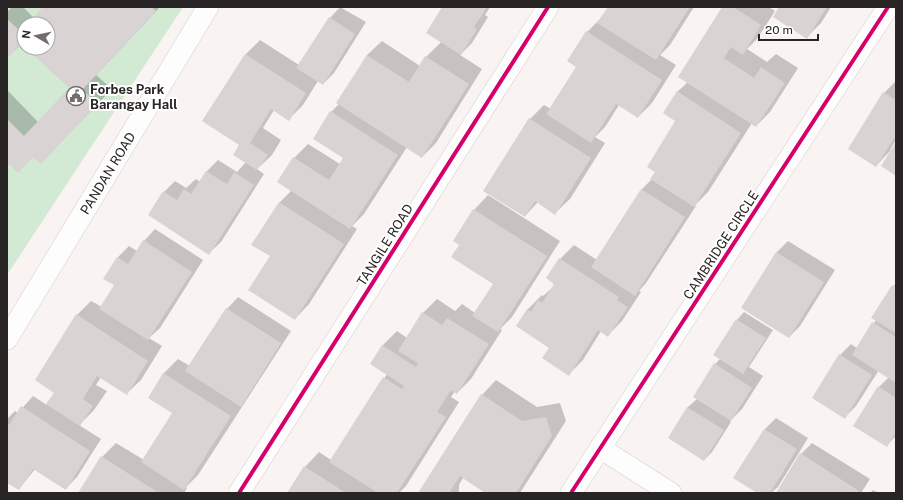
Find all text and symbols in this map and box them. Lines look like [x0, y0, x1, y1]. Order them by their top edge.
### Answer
north arrow [16, 16, 56, 56]
scale bar [759, 16, 818, 42]
text: 20 m [765, 23, 793, 37]
text: N [20, 29, 33, 40]
place label: Forbes Park Barangay Hall [90, 82, 178, 112]
public building icon: Forbes Park Barangay Hall [65, 85, 87, 107]
street label: PANDAN ROAD [77, 129, 138, 217]
street label: CAMBRIDGE CIRCLE [680, 188, 762, 302]
street label: TANGILE ROAD [354, 201, 416, 289]

